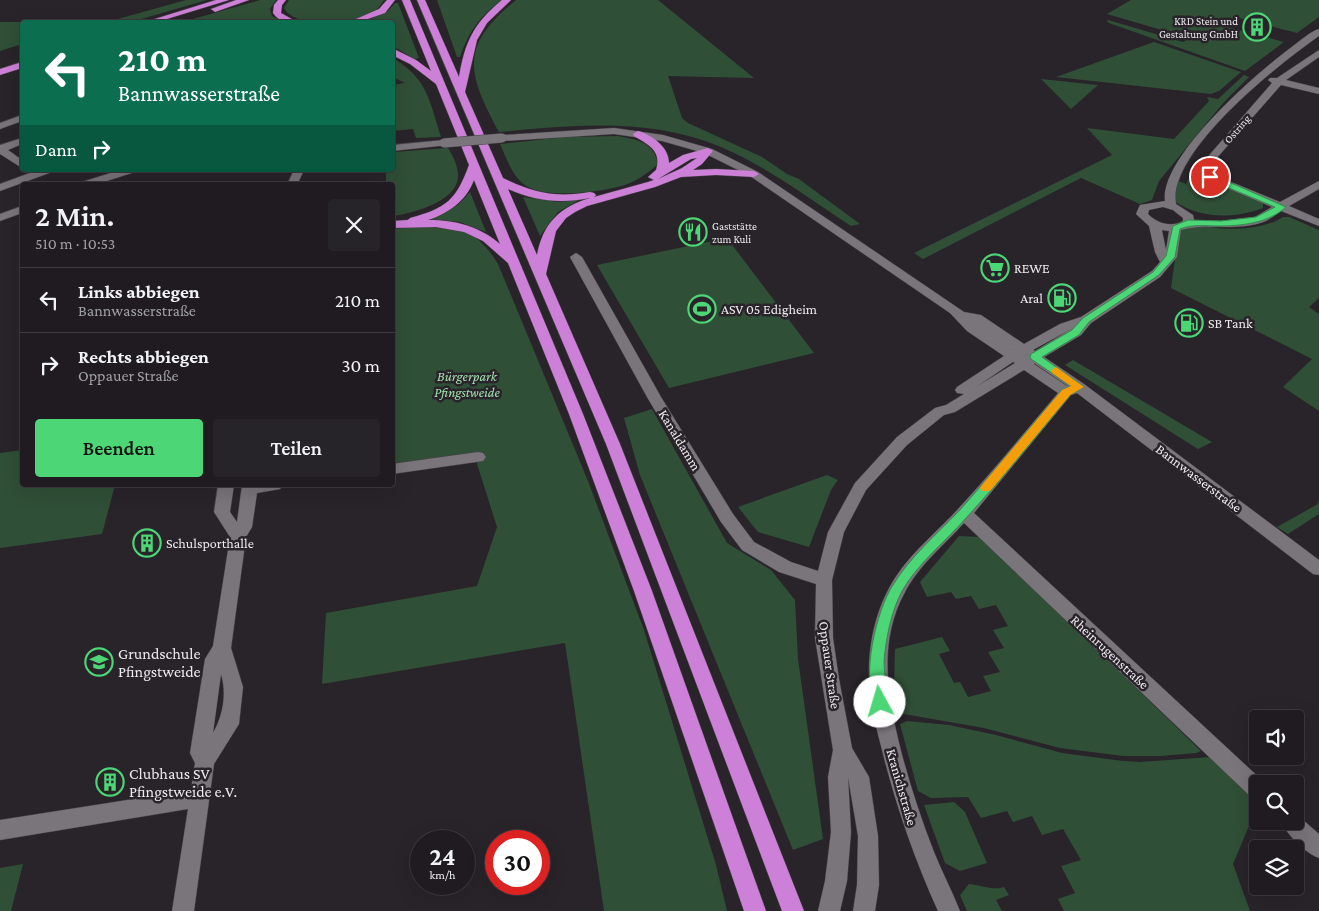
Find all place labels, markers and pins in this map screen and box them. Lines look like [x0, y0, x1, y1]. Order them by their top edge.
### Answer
building icon: KRD Stein und Gestaltung GmbH [1242, 12, 1272, 42]
place label: KRD Stein und Gestaltung GmbH [1159, 15, 1238, 41]
pin [1189, 156, 1231, 198]
restaurant icon: Gaststätte zum Kuli [678, 217, 708, 247]
place label: Gaststätte zum Kuli [712, 220, 757, 245]
supermarket icon: REWE [980, 253, 1010, 283]
place label: REWE [1014, 260, 1050, 276]
fuel station icon: Aral [1047, 283, 1077, 313]
place label: Aral [1020, 290, 1043, 306]
sports icon: ASV 05 Edigheim [687, 294, 717, 324]
place label: ASV 05 Edigheim [721, 301, 817, 317]
fuel station icon: SB Tank [1174, 308, 1204, 338]
place label: SB Tank [1208, 315, 1253, 331]
building icon: Schulsporthalle [132, 528, 162, 558]
place label: Schulsporthalle [166, 535, 254, 551]
place label: Grundschule Pfingstweide [118, 645, 201, 681]
school or university icon: Grundschule Pfingstweide [84, 647, 114, 677]
place label: Clubhaus SV Pfingstweide e.V. [129, 765, 237, 801]
building icon: Clubhaus SV Pfingstweide e.V. [95, 767, 125, 797]

